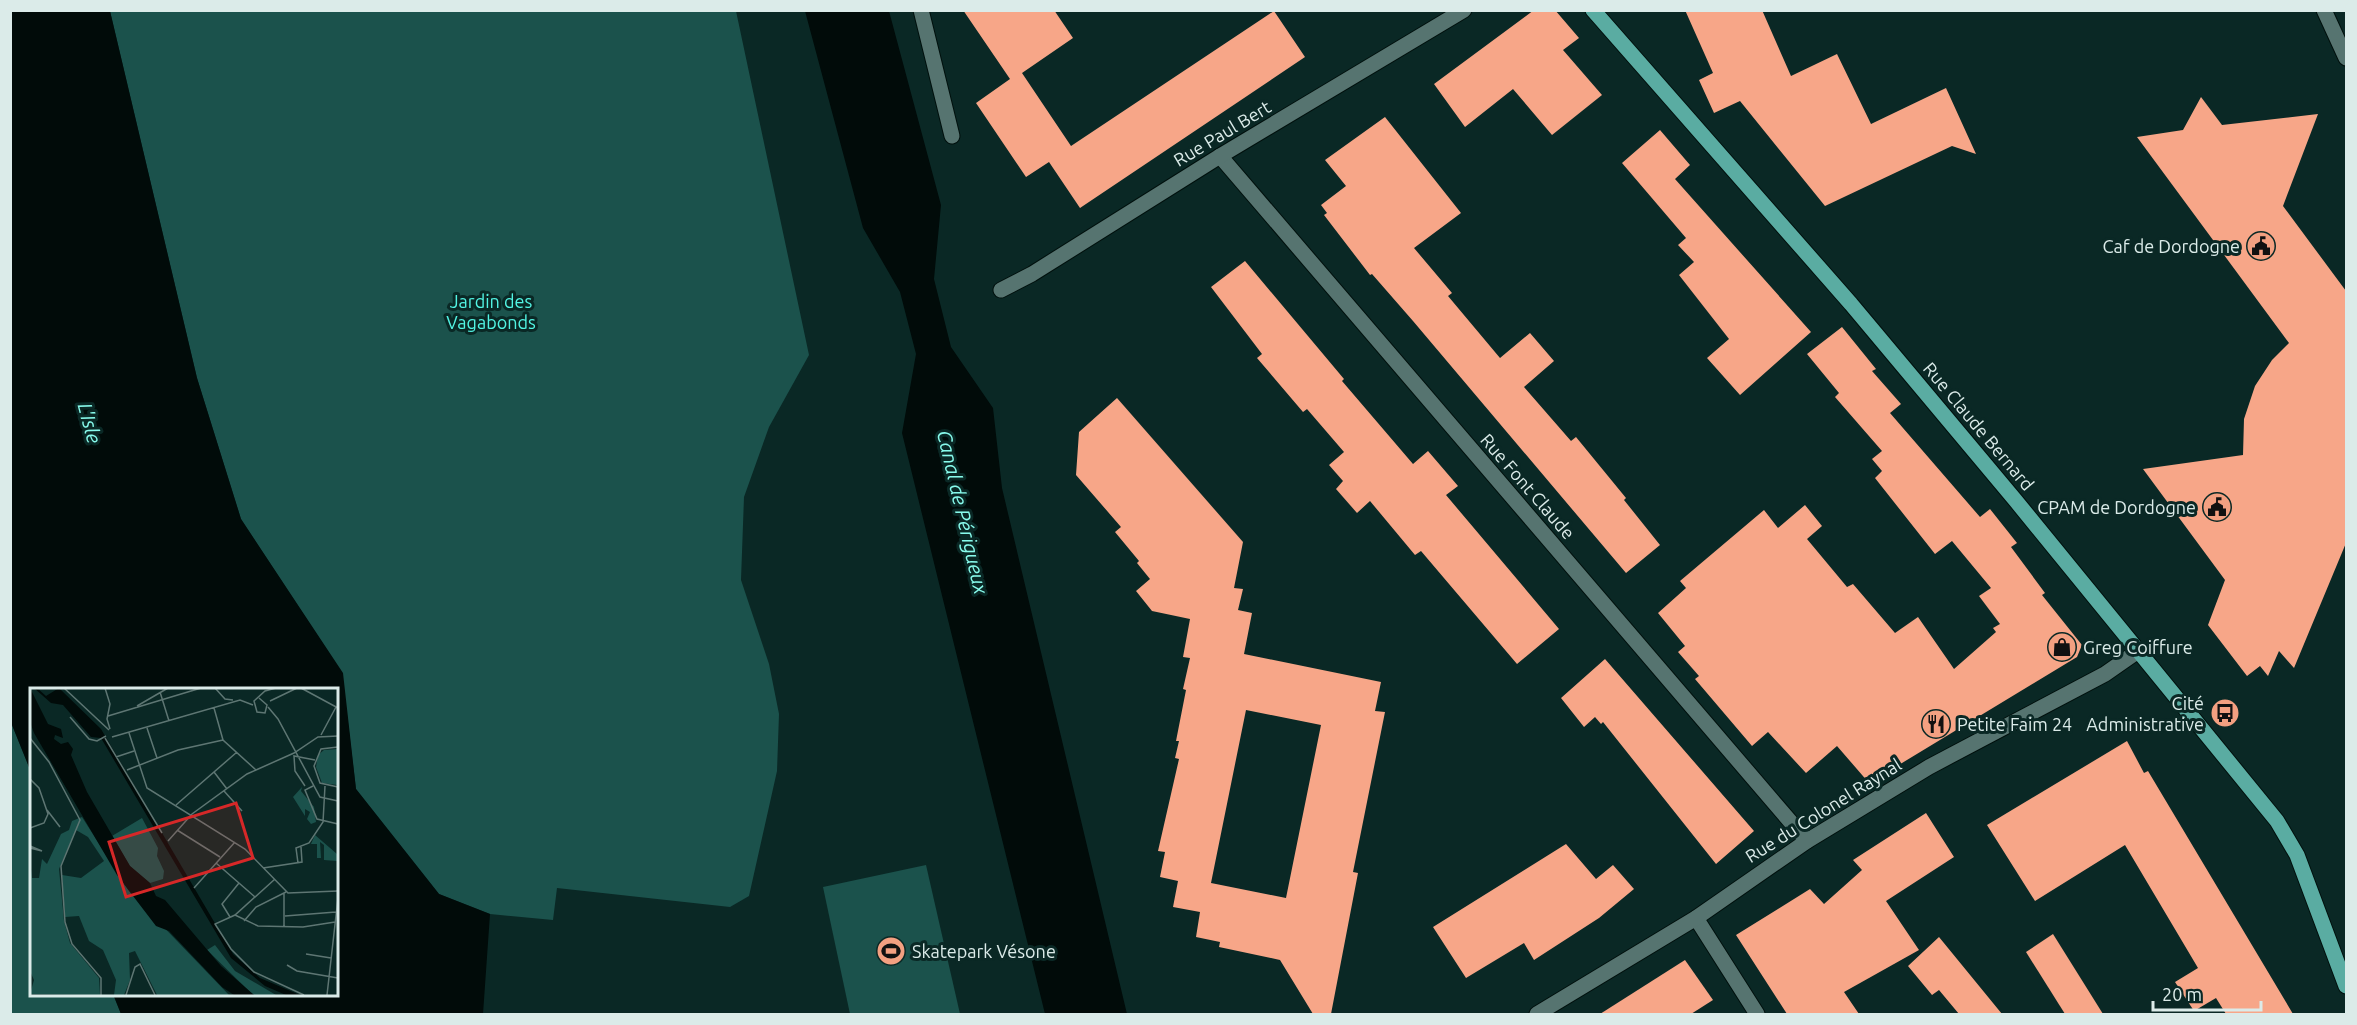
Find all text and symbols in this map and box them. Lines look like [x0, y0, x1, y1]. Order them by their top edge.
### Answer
street label: Rue Paul Bert [1170, 96, 1274, 170]
public building icon: Caf de Dordogne [2245, 230, 2277, 262]
place label: Caf de Dordogne [2102, 236, 2240, 256]
park label: Jardin des Vagabonds [446, 291, 536, 332]
street label: Rue Claude Bernard [1920, 358, 2038, 494]
water label: L'Isle [74, 400, 106, 446]
water label: Canal de Périgueux [933, 428, 993, 597]
street label: Rue Font Claude [1477, 429, 1579, 543]
public building icon: CPAM de Dordogne [2201, 491, 2233, 523]
place label: CPAM de Dordogne [2037, 497, 2196, 517]
shop icon: Greg Coiffure [2046, 631, 2078, 663]
place label: Greg Coiffure [2083, 637, 2193, 657]
inset map [30, 688, 338, 995]
place label: Cité Administrative [2086, 693, 2204, 734]
bus stop icon: Cité Administrative [2209, 697, 2241, 729]
restaurant icon: Petite Faim 24 [1920, 708, 1952, 740]
place label: Petite Faim 24 [1957, 714, 2072, 734]
street label: Rue du Colonel Raynal [1742, 754, 1905, 866]
sports icon: Skatepark Vésone [875, 935, 907, 967]
place label: Skatepark Vésone [912, 941, 1056, 961]
scale bar [2153, 974, 2261, 1012]
text: 20 m [2162, 984, 2202, 1004]

